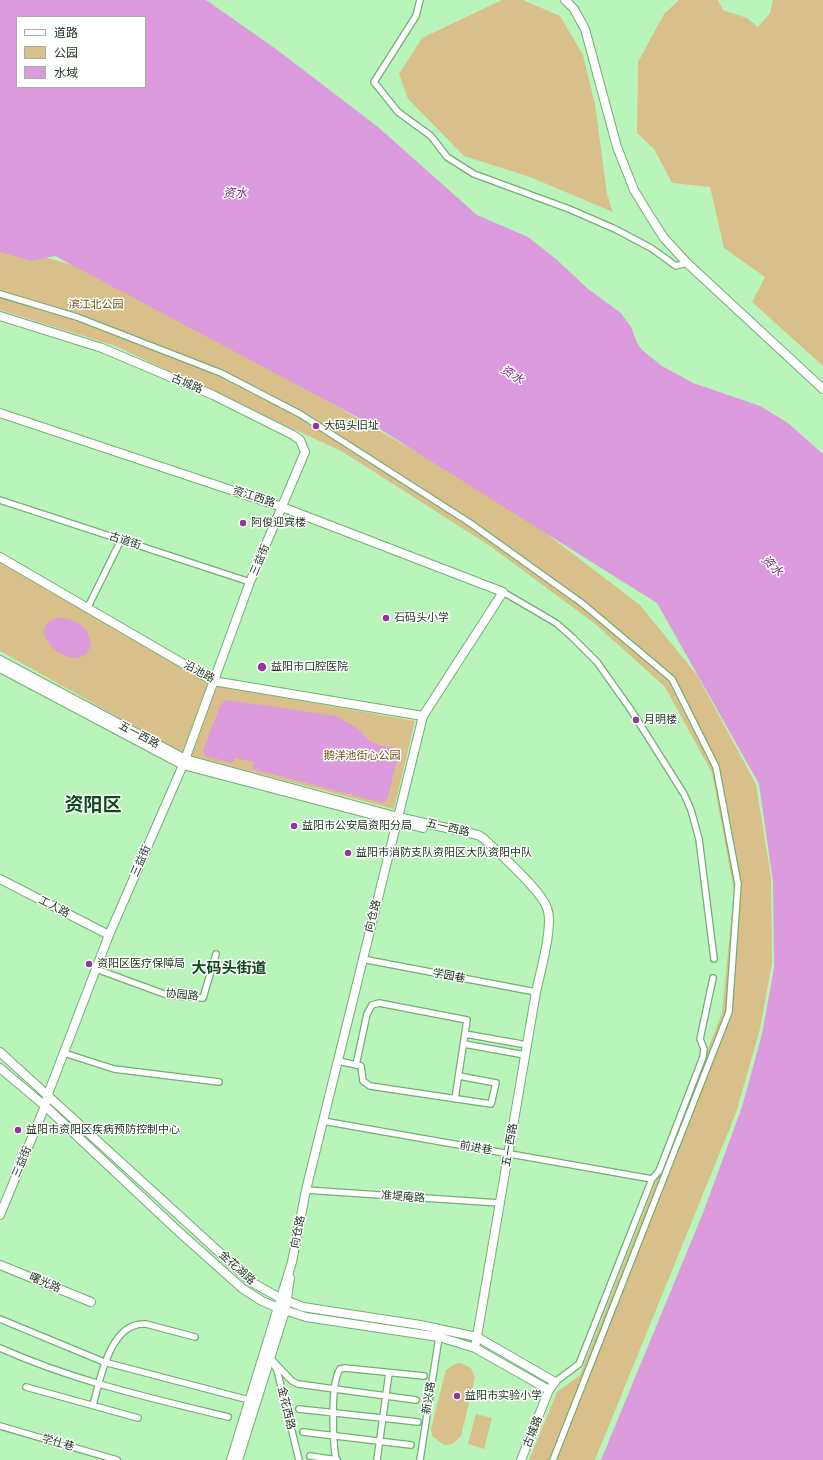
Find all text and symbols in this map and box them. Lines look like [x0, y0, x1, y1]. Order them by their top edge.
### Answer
legend [16, 16, 146, 88]
text: 道路 [54, 24, 78, 41]
text: 公园 [54, 44, 78, 61]
text: 水域 [54, 64, 78, 81]
water label: 资水 [223, 187, 247, 201]
park label: 滨江北公园 [69, 298, 123, 312]
water label: 资水 [498, 363, 526, 387]
street label: 古城路 [169, 371, 205, 397]
place label: 大码头旧址 [324, 419, 379, 433]
marker: 大码头旧址 [311, 421, 321, 431]
street label: 资江西路 [231, 484, 277, 510]
place label: 阿俊迎宾楼 [251, 516, 306, 530]
marker: 阿俊迎宾楼 [238, 518, 248, 528]
street label: 古道街 [107, 530, 143, 552]
street label: 三益街 [247, 542, 273, 578]
water label: 资水 [758, 552, 786, 580]
place label: 石码头小学 [394, 611, 449, 625]
marker: 石码头小学 [381, 613, 391, 623]
street label: 沿池路 [181, 658, 217, 686]
place label: 益阳市口腔医院 [271, 660, 348, 674]
marker: 益阳市口腔医院 [256, 661, 268, 673]
place label: 月明楼 [644, 713, 677, 727]
marker: 月明楼 [631, 715, 641, 725]
street label: 五一西路 [116, 719, 162, 751]
park label: 鹅洋池街心公园 [324, 749, 400, 763]
district label: 资阳区 [65, 795, 121, 817]
street label: 五一西路 [425, 817, 471, 839]
place label: 益阳市公安局资阳分局 [302, 819, 412, 833]
marker: 益阳市公安局资阳分局 [289, 821, 299, 831]
street label: 三益街 [128, 843, 154, 879]
place label: 益阳市消防支队资阳区大队资阳中队 [356, 846, 532, 860]
marker: 益阳市消防支队资阳区大队资阳中队 [343, 848, 353, 858]
street label: 工人路 [36, 894, 72, 920]
street label: 向仓路 [363, 898, 383, 934]
place label: 资阳区医疗保障局 [97, 957, 185, 971]
marker: 资阳区医疗保障局 [84, 959, 94, 969]
district label: 大码头街道 [192, 960, 266, 978]
street label: 学园巷 [432, 966, 466, 986]
street label: 协园路 [165, 987, 199, 1003]
street label: 五一西路 [500, 1122, 520, 1168]
place label: 益阳市资阳区疾病预防控制中心 [26, 1123, 180, 1137]
marker: 益阳市资阳区疾病预防控制中心 [13, 1125, 23, 1135]
street label: 前进巷 [459, 1139, 493, 1157]
street label: 三益街 [9, 1144, 35, 1180]
street label: 准堤庵路 [381, 1189, 425, 1205]
street label: 向仓路 [288, 1214, 308, 1250]
street label: 金花湖路 [216, 1248, 258, 1288]
street label: 曙光路 [27, 1270, 63, 1296]
street label: 新兴路 [420, 1381, 438, 1415]
street label: 金花西路 [275, 1385, 297, 1431]
place label: 益阳市实验小学 [465, 1389, 542, 1403]
marker: 益阳市实验小学 [452, 1391, 462, 1401]
street label: 古城路 [521, 1414, 545, 1450]
street label: 学仕巷 [40, 1432, 76, 1454]

